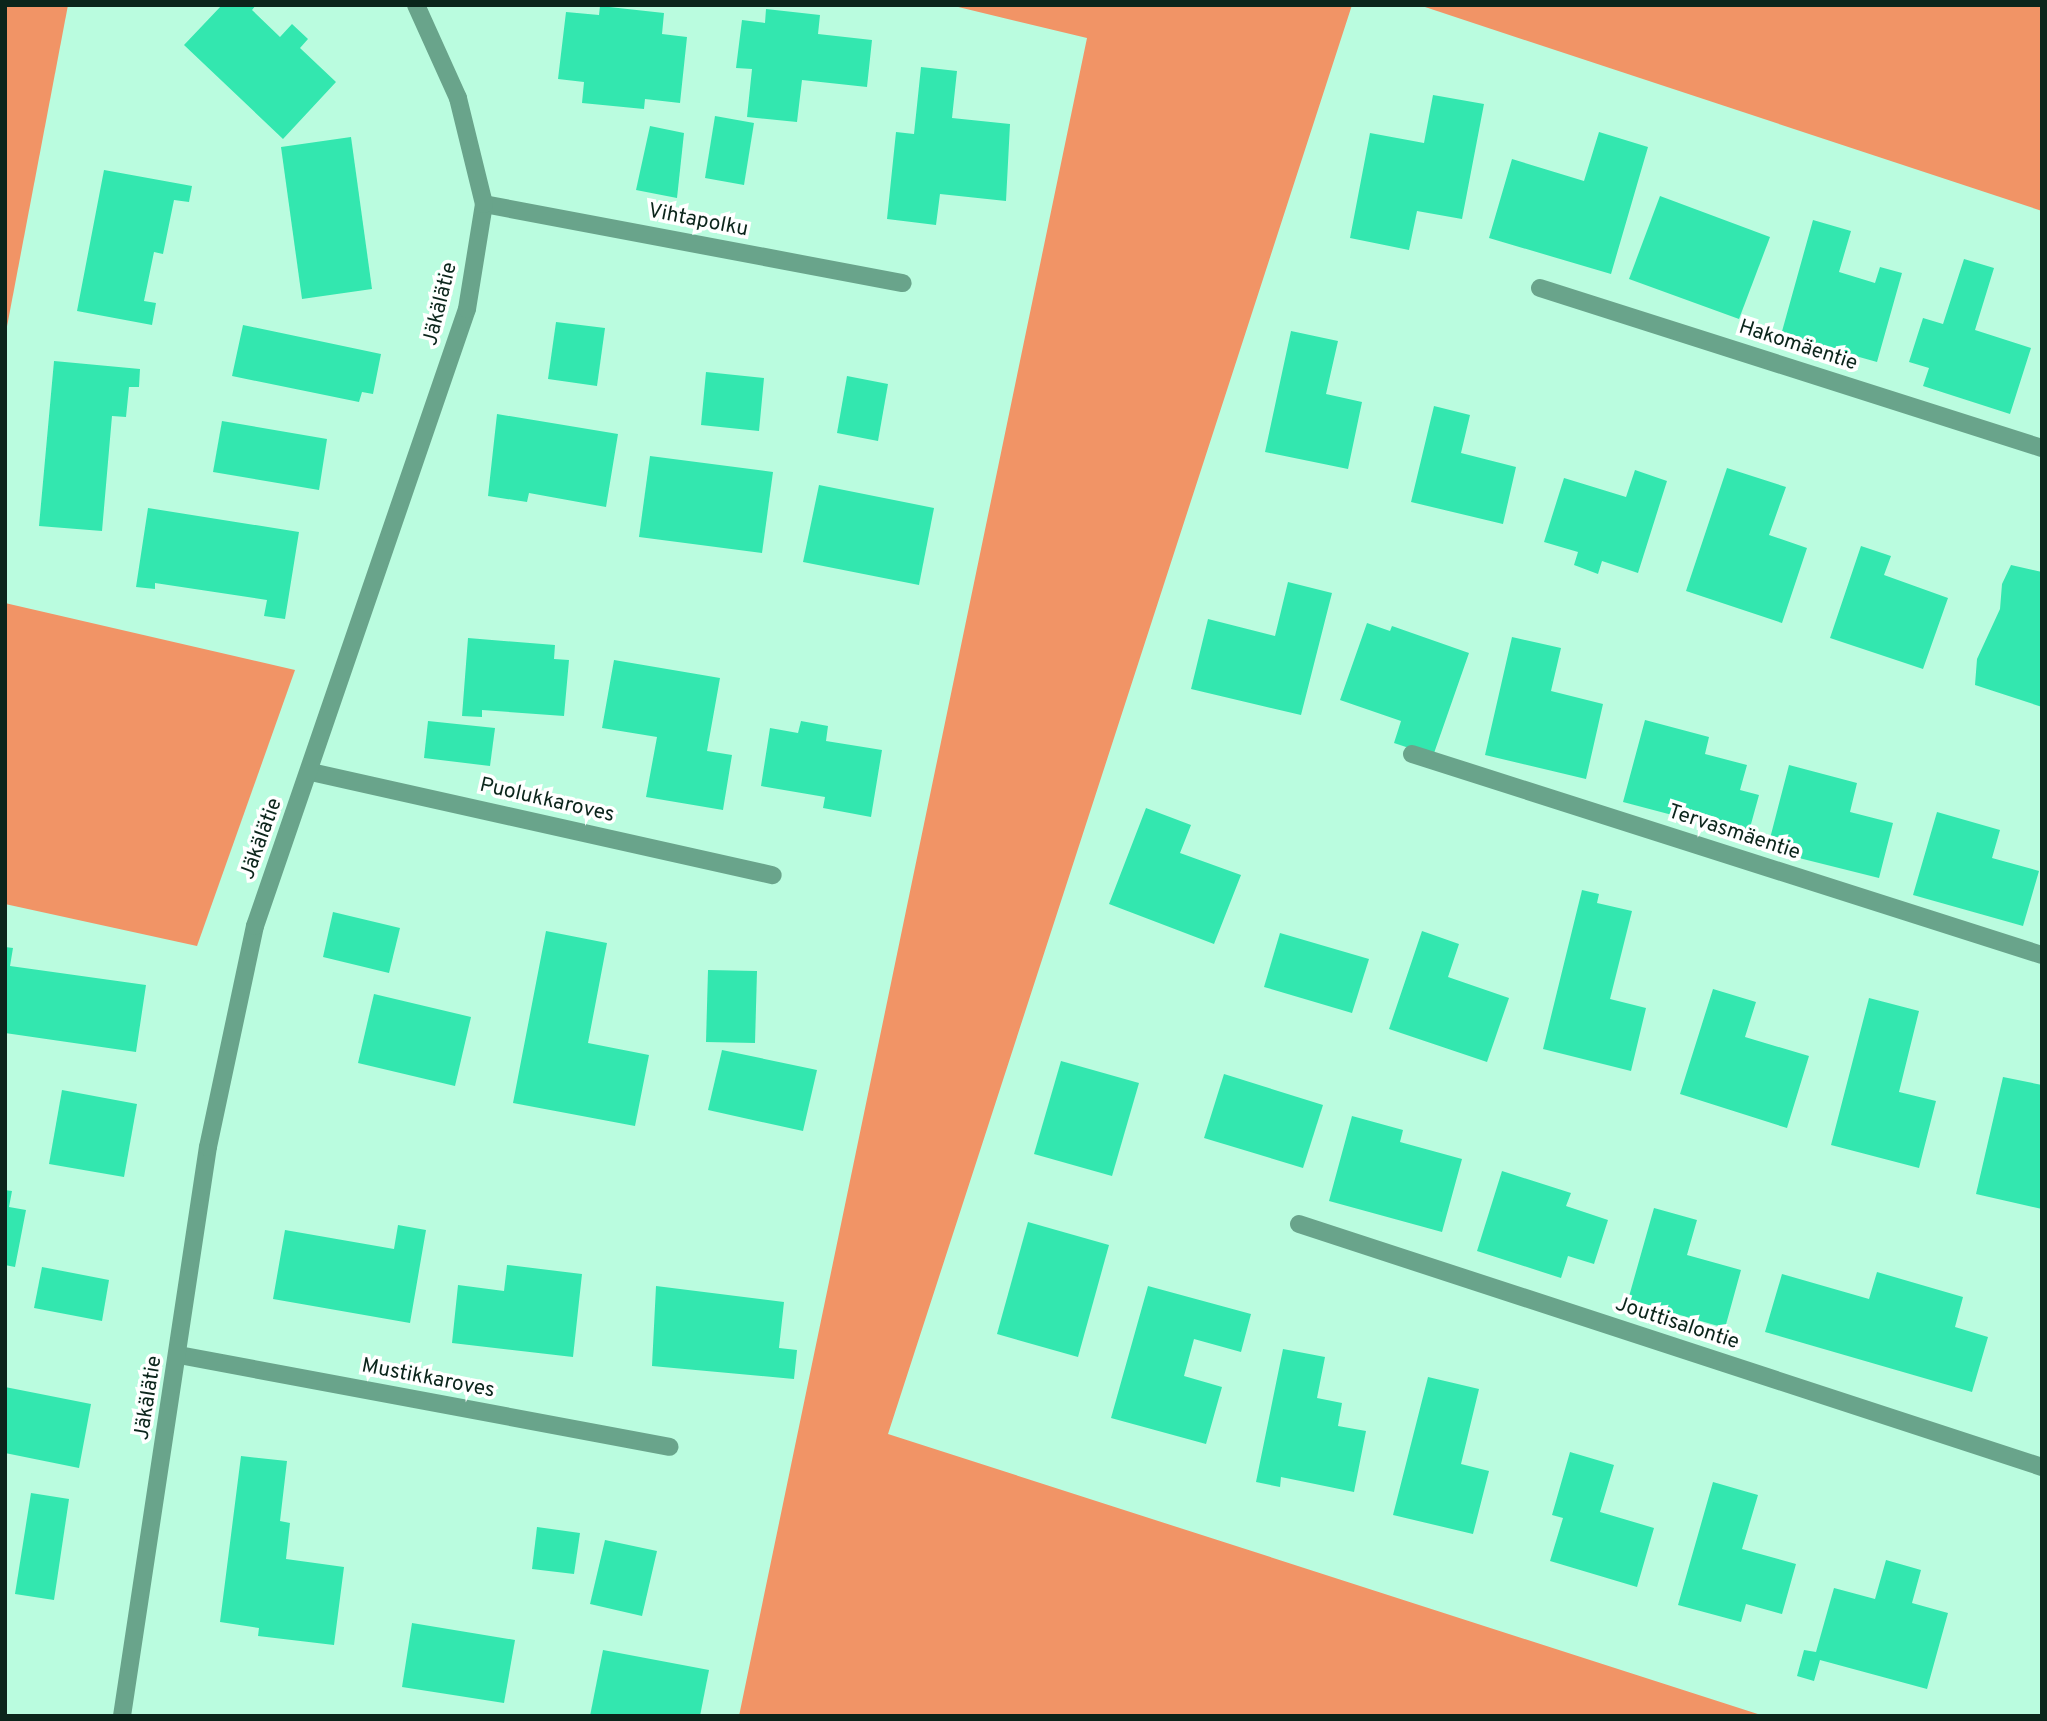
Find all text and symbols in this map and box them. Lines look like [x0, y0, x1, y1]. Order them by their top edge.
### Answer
street label: Vihtapolku [646, 199, 750, 243]
street label: Jäkälätie [419, 260, 463, 348]
street label: Hakomäentie [1735, 315, 1861, 377]
street label: Puolukkaroves [477, 773, 617, 829]
street label: Jäkälätie [236, 795, 288, 883]
street label: Tervasmäentie [1665, 800, 1803, 866]
street label: Jouttisalontie [1612, 1292, 1742, 1356]
street label: Jäkälätie [130, 1354, 168, 1442]
street label: Mustikkaroves [359, 1354, 497, 1404]

